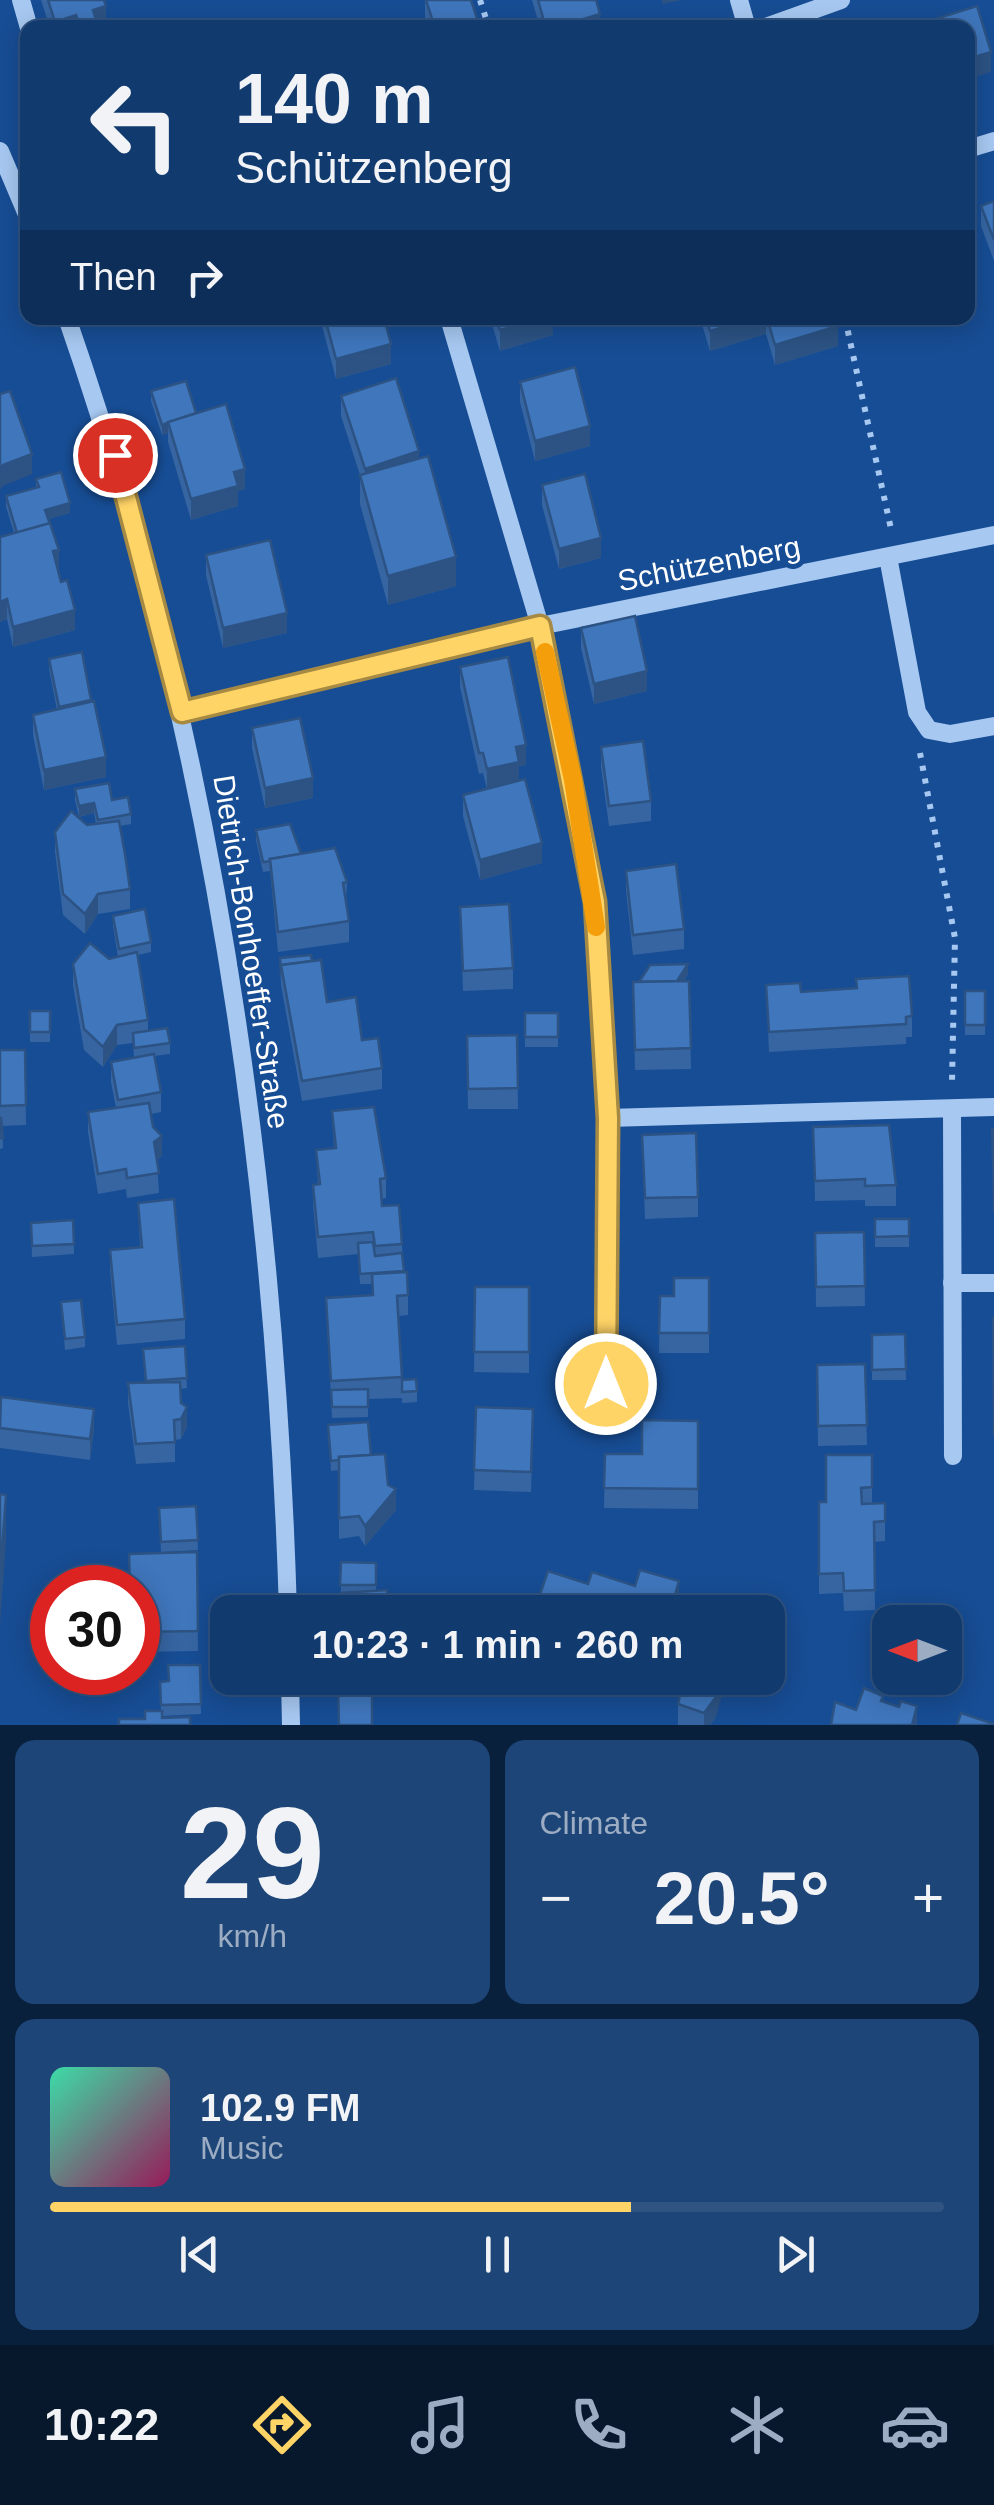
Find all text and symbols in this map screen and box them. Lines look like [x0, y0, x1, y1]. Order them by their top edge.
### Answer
icon: left [70, 60, 200, 190]
text: 140 m [235, 60, 433, 138]
text: Schützenberg [235, 142, 513, 193]
icon: right [177, 250, 232, 305]
text: Then [70, 256, 157, 298]
pin [73, 413, 158, 498]
icon: arrive [88, 428, 143, 483]
street label: Schützenberg [615, 530, 803, 597]
street label: Dietrich-Bonhoeffer-Straße [207, 773, 296, 1131]
position arrow [554, 1332, 658, 1436]
speed limit sign: 30 [30, 1565, 160, 1695]
north arrow [872, 1605, 962, 1695]
map controls [872, 1605, 962, 1695]
text: 10:23 · 1 min · 260 m [312, 1624, 683, 1666]
text: 29 [180, 1780, 325, 1926]
text: Climate [540, 1805, 648, 1841]
text: 20.5° [654, 1856, 830, 1940]
text: − [540, 1867, 572, 1929]
text: + [912, 1867, 944, 1929]
text: km/h [218, 1918, 287, 1954]
text: 102.9 FM [200, 2087, 361, 2129]
text: Music [200, 2130, 284, 2166]
icon: previous [172, 2227, 227, 2282]
icon: pause [470, 2227, 525, 2282]
icon: next [768, 2227, 823, 2282]
icon: directions [247, 2390, 317, 2460]
icon: music [405, 2390, 475, 2460]
icon: phone [564, 2390, 634, 2460]
icon: climate [722, 2390, 792, 2460]
icon: car [880, 2390, 950, 2460]
text: 10:22 [44, 2399, 159, 2450]

